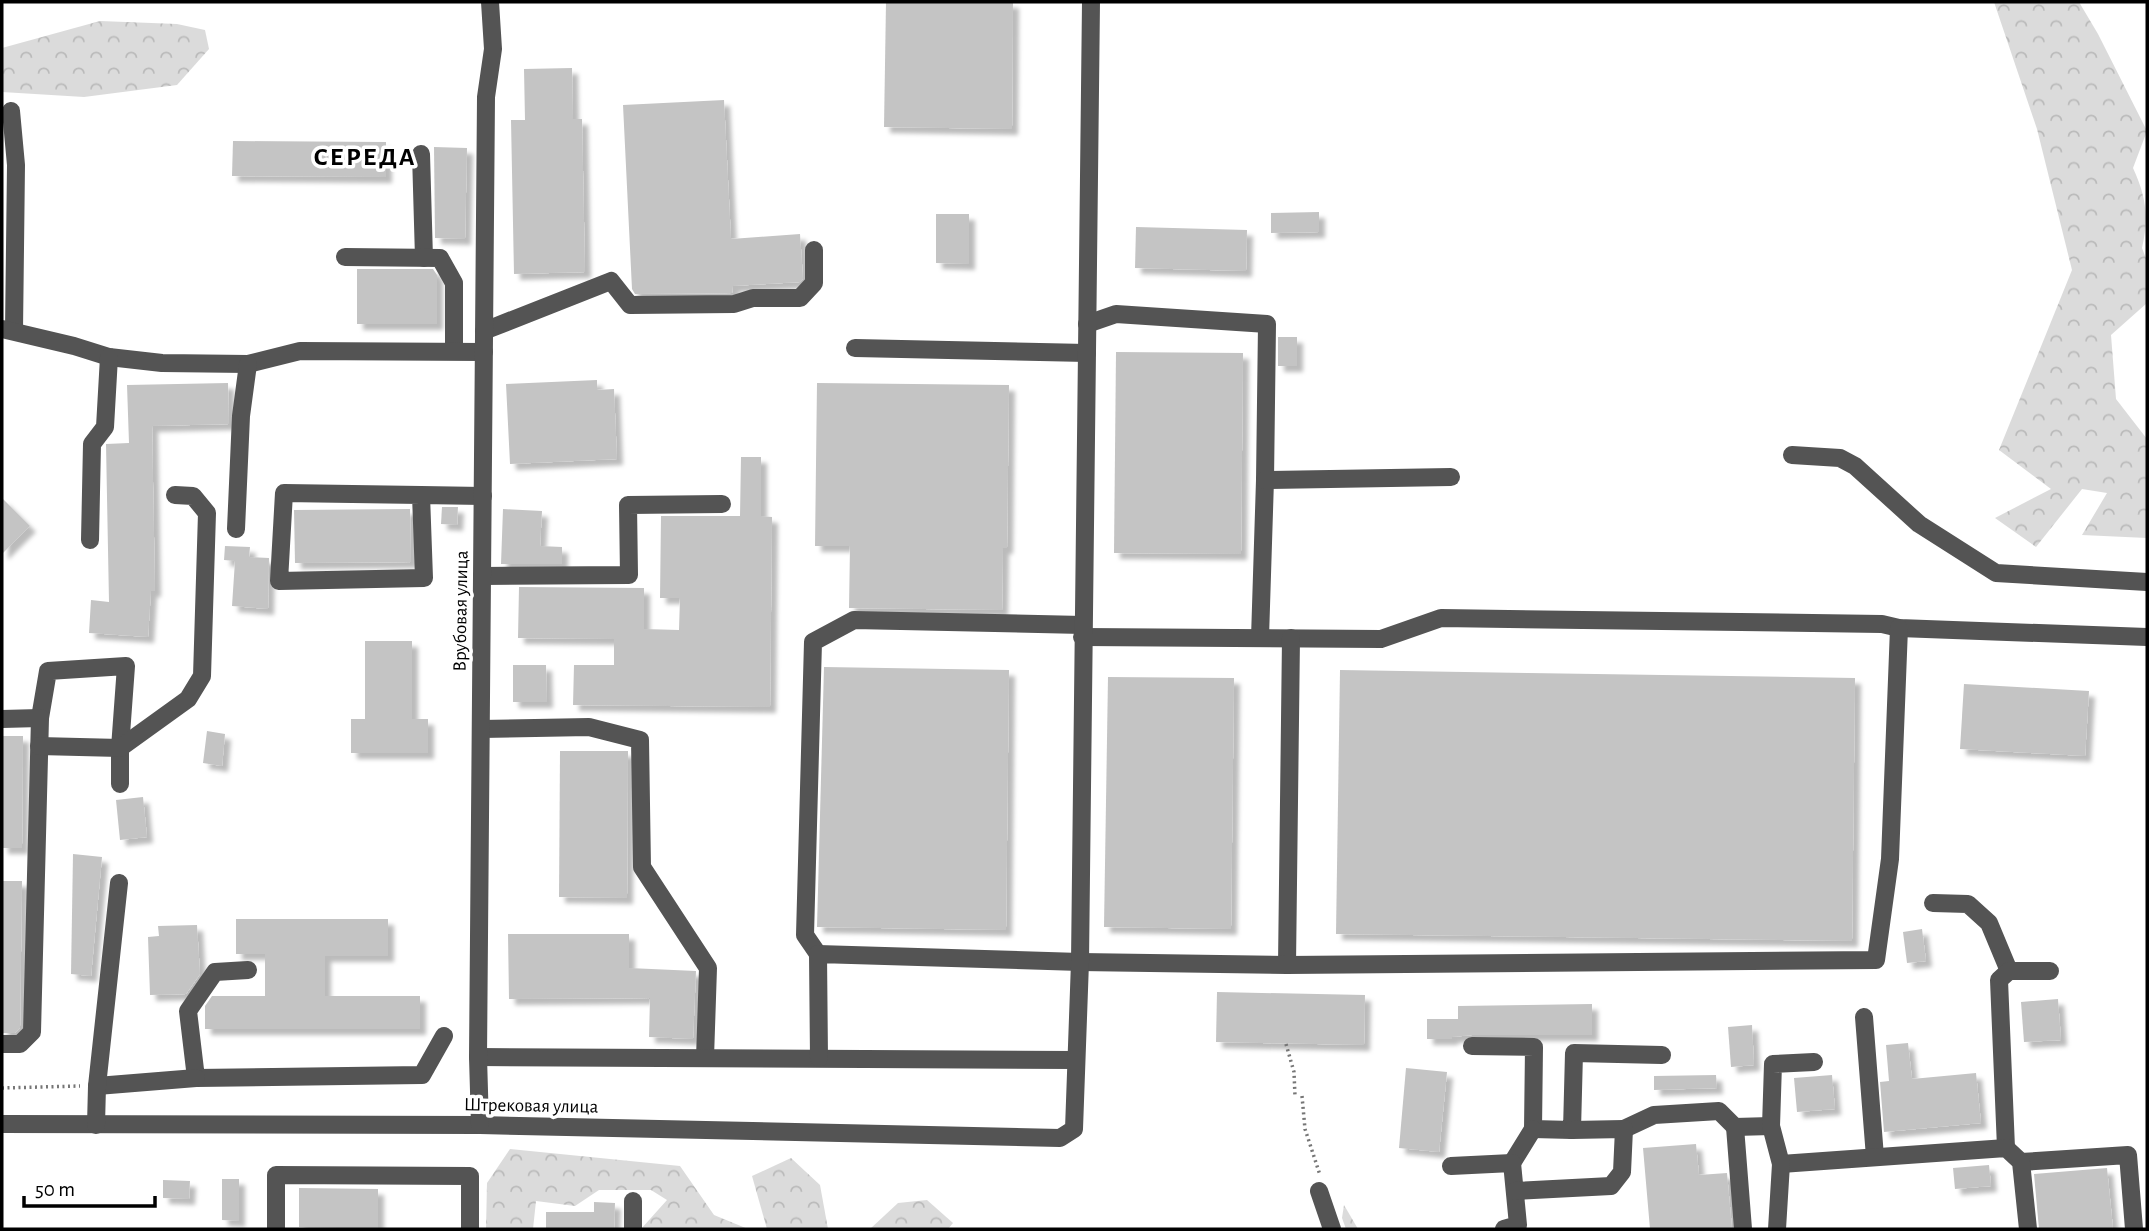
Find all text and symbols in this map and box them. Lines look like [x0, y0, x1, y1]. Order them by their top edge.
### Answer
district label: СЕРЕДА [313, 144, 417, 170]
street label: Врубовая улица [450, 550, 472, 672]
street label: Штрековая улица [464, 1095, 599, 1117]
scale bar [24, 1164, 156, 1208]
text: 50 m [35, 1179, 75, 1200]

